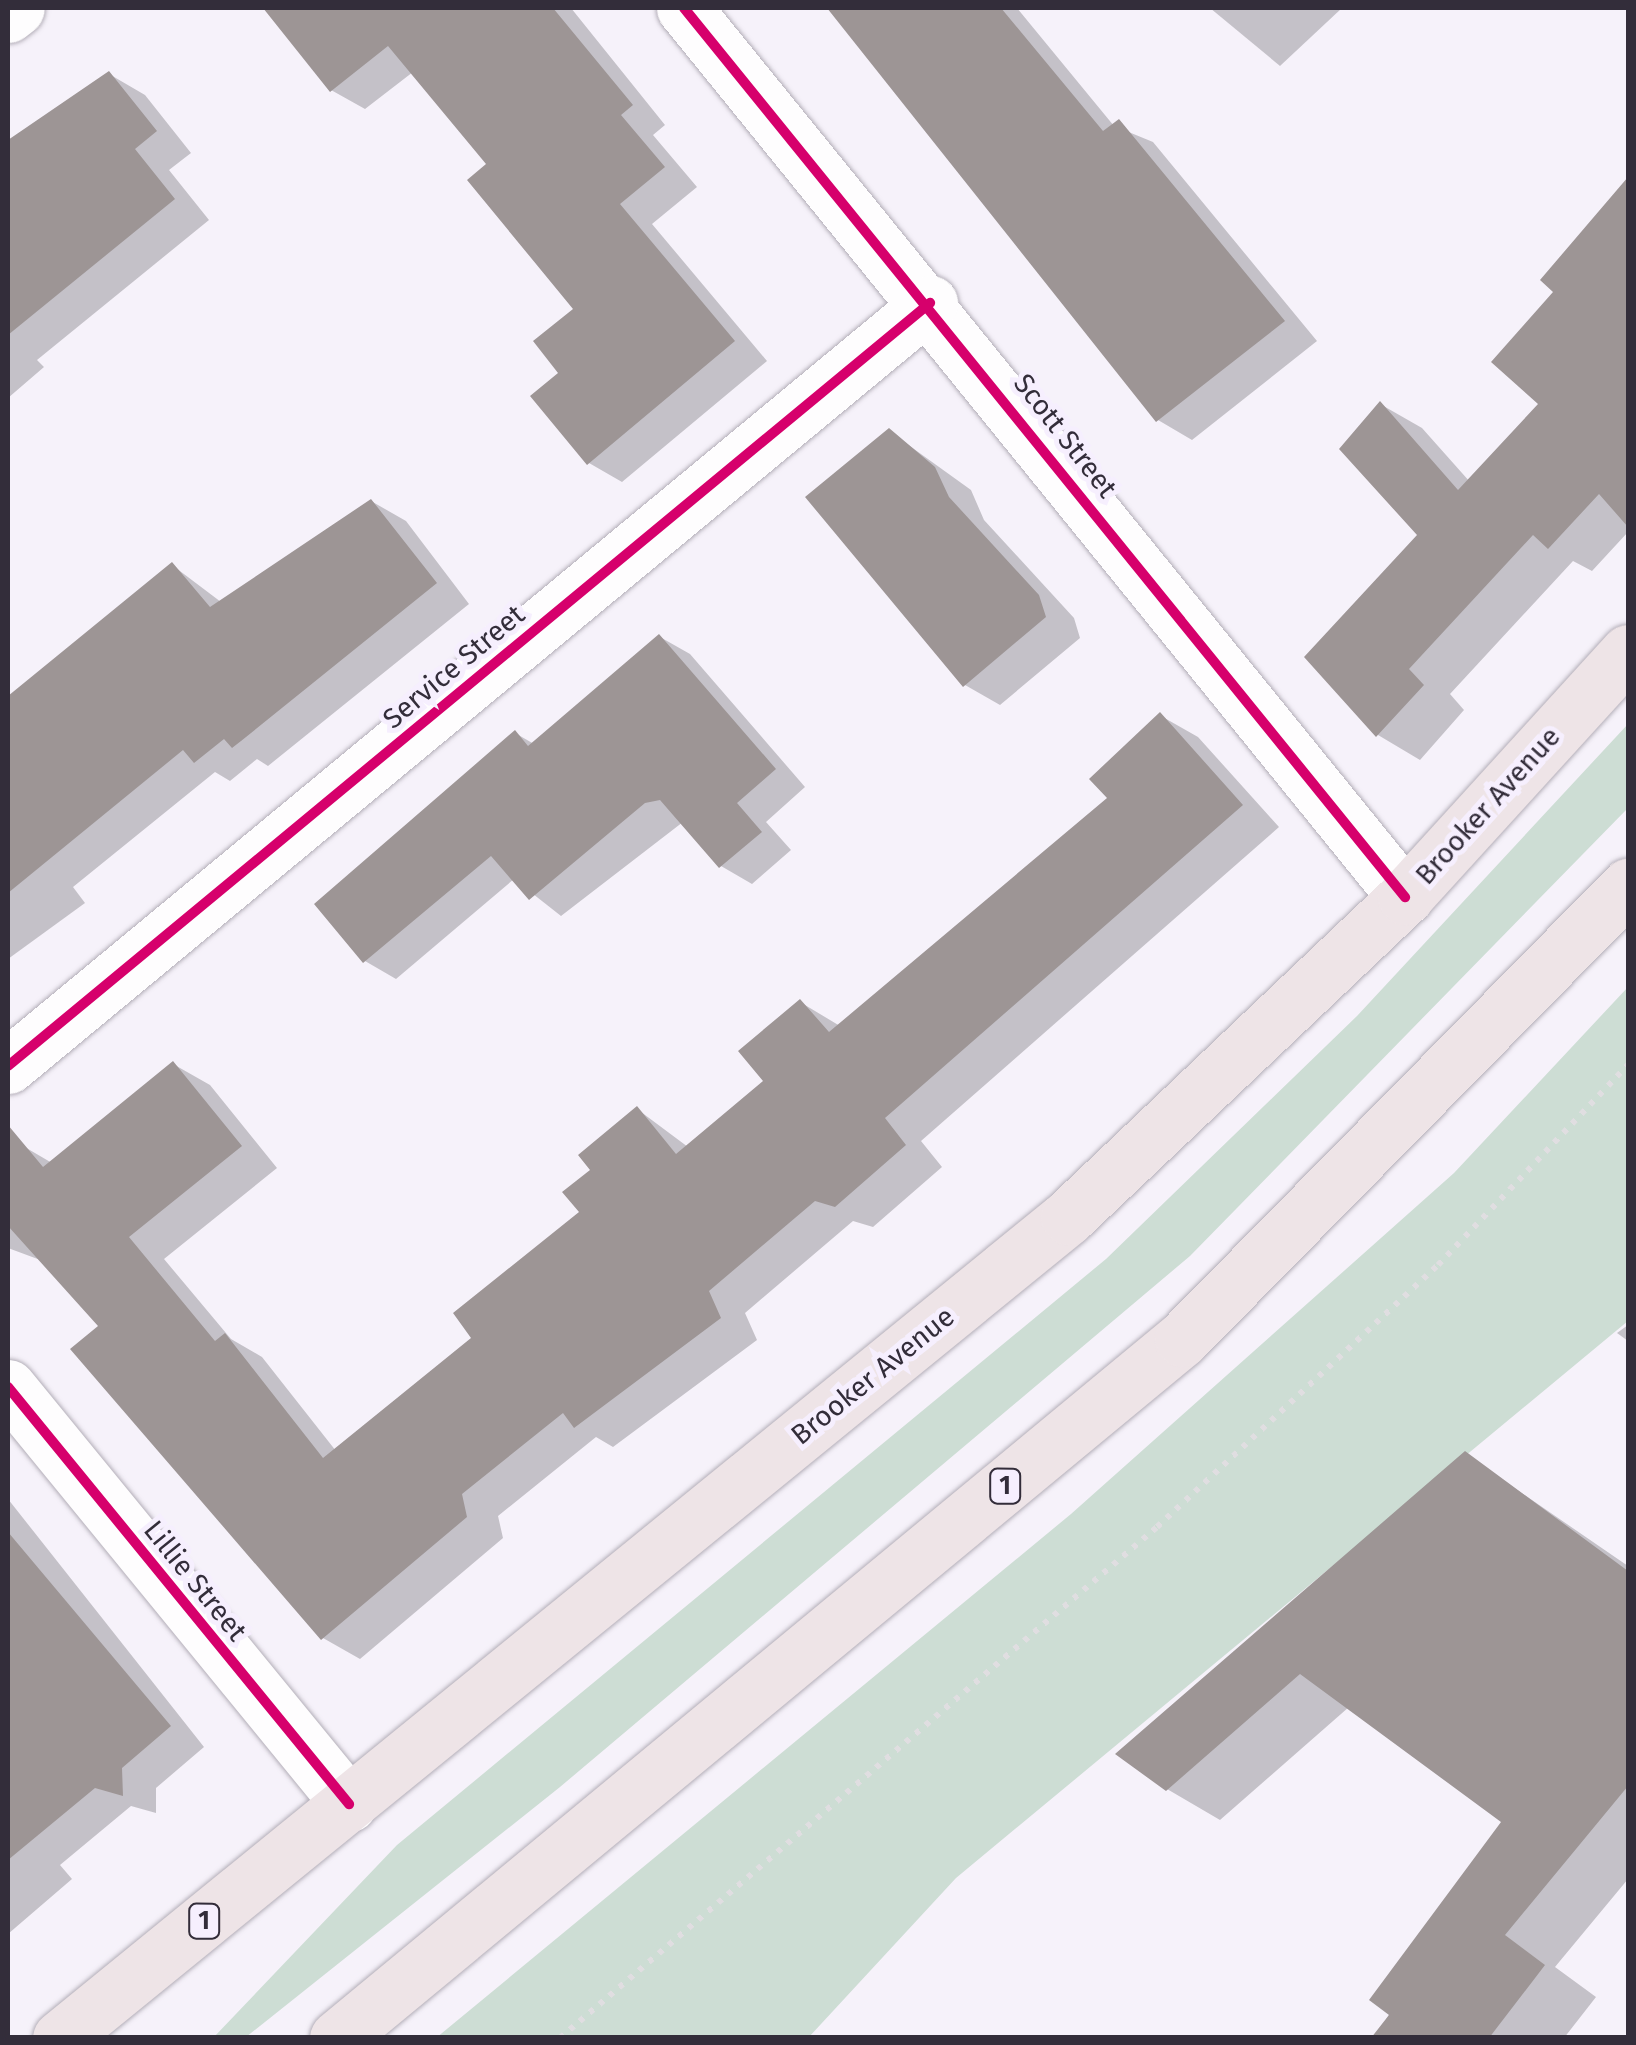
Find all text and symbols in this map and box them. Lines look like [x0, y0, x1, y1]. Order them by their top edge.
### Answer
street label: Scott Street [1006, 367, 1124, 505]
street label: Service Street [376, 598, 532, 736]
street label: Brooker Avenue [1409, 720, 1567, 892]
street label: Brooker Avenue [785, 1300, 961, 1452]
road number: 1 [988, 1466, 1022, 1506]
street label: Lillie Street [136, 1514, 254, 1648]
road number: 1 [186, 1901, 222, 1941]

